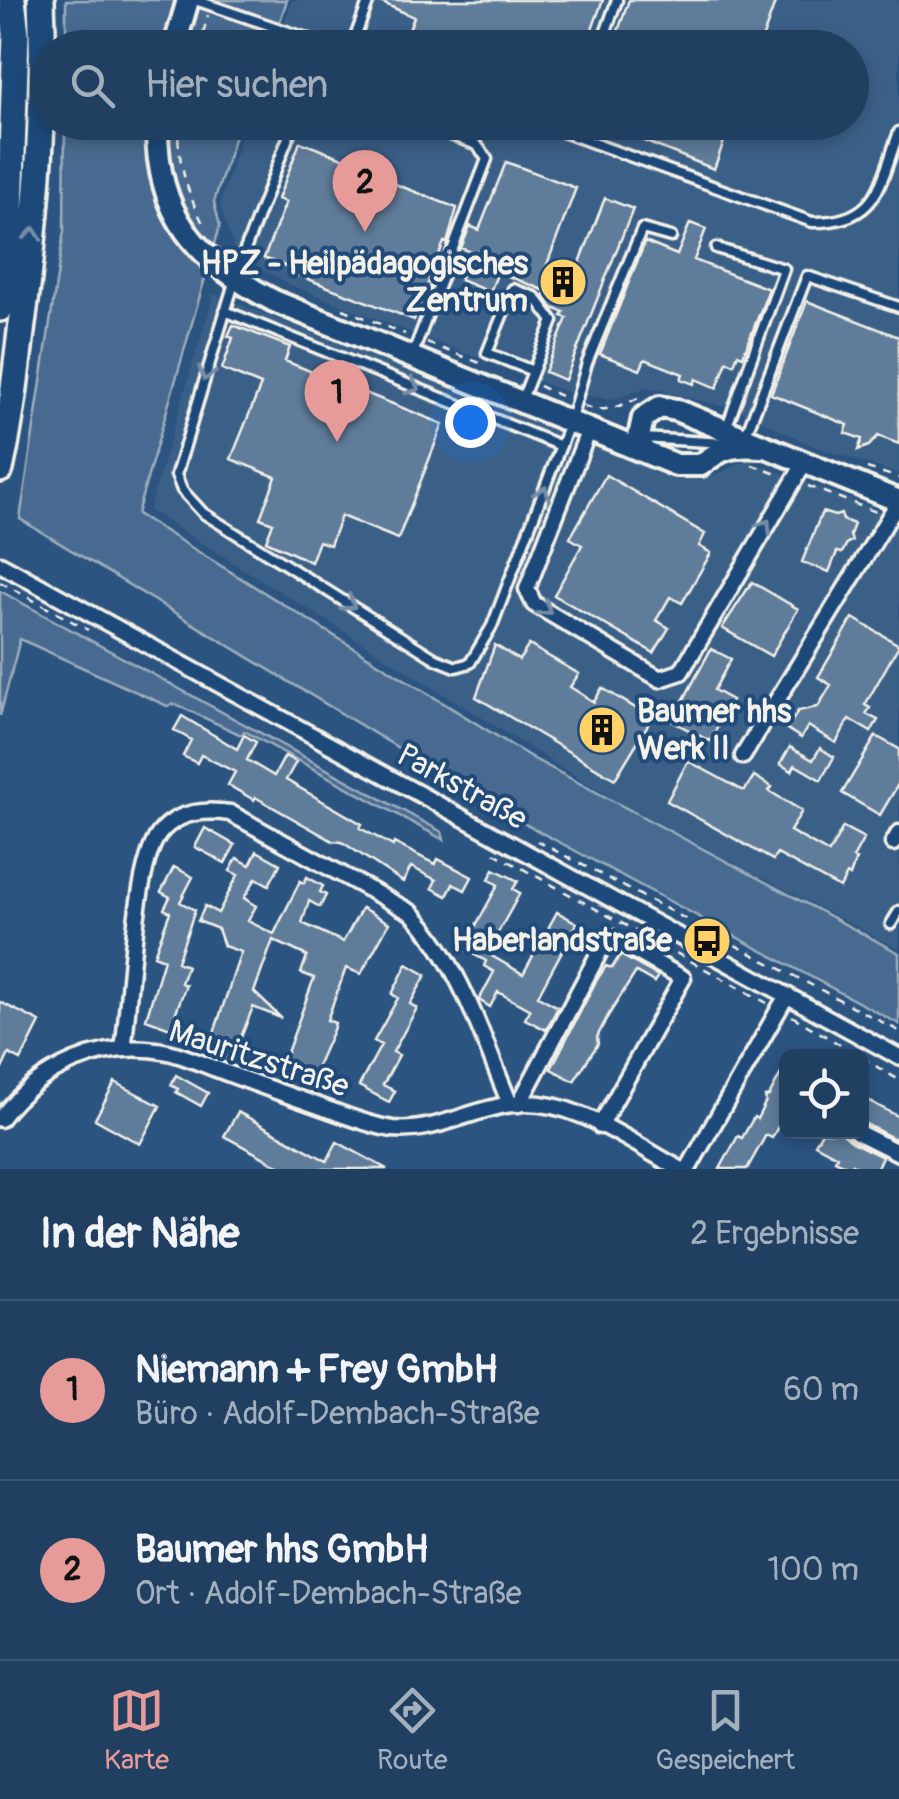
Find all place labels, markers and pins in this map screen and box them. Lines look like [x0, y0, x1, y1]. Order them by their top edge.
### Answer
pin: 2 [332, 150, 398, 232]
place label: HPZ - Heilpädagogisches Zentrum [201, 244, 529, 321]
building icon: HPZ - Heilpädagogisches Zentrum [537, 256, 589, 308]
pin: 1 [304, 360, 370, 442]
place label: Baumer hhs Werk II [637, 692, 792, 769]
building icon: Baumer hhs Werk II [576, 704, 628, 756]
bus stop icon: Haberlandstraße [681, 915, 733, 967]
place label: Haberlandstraße [452, 921, 673, 961]

